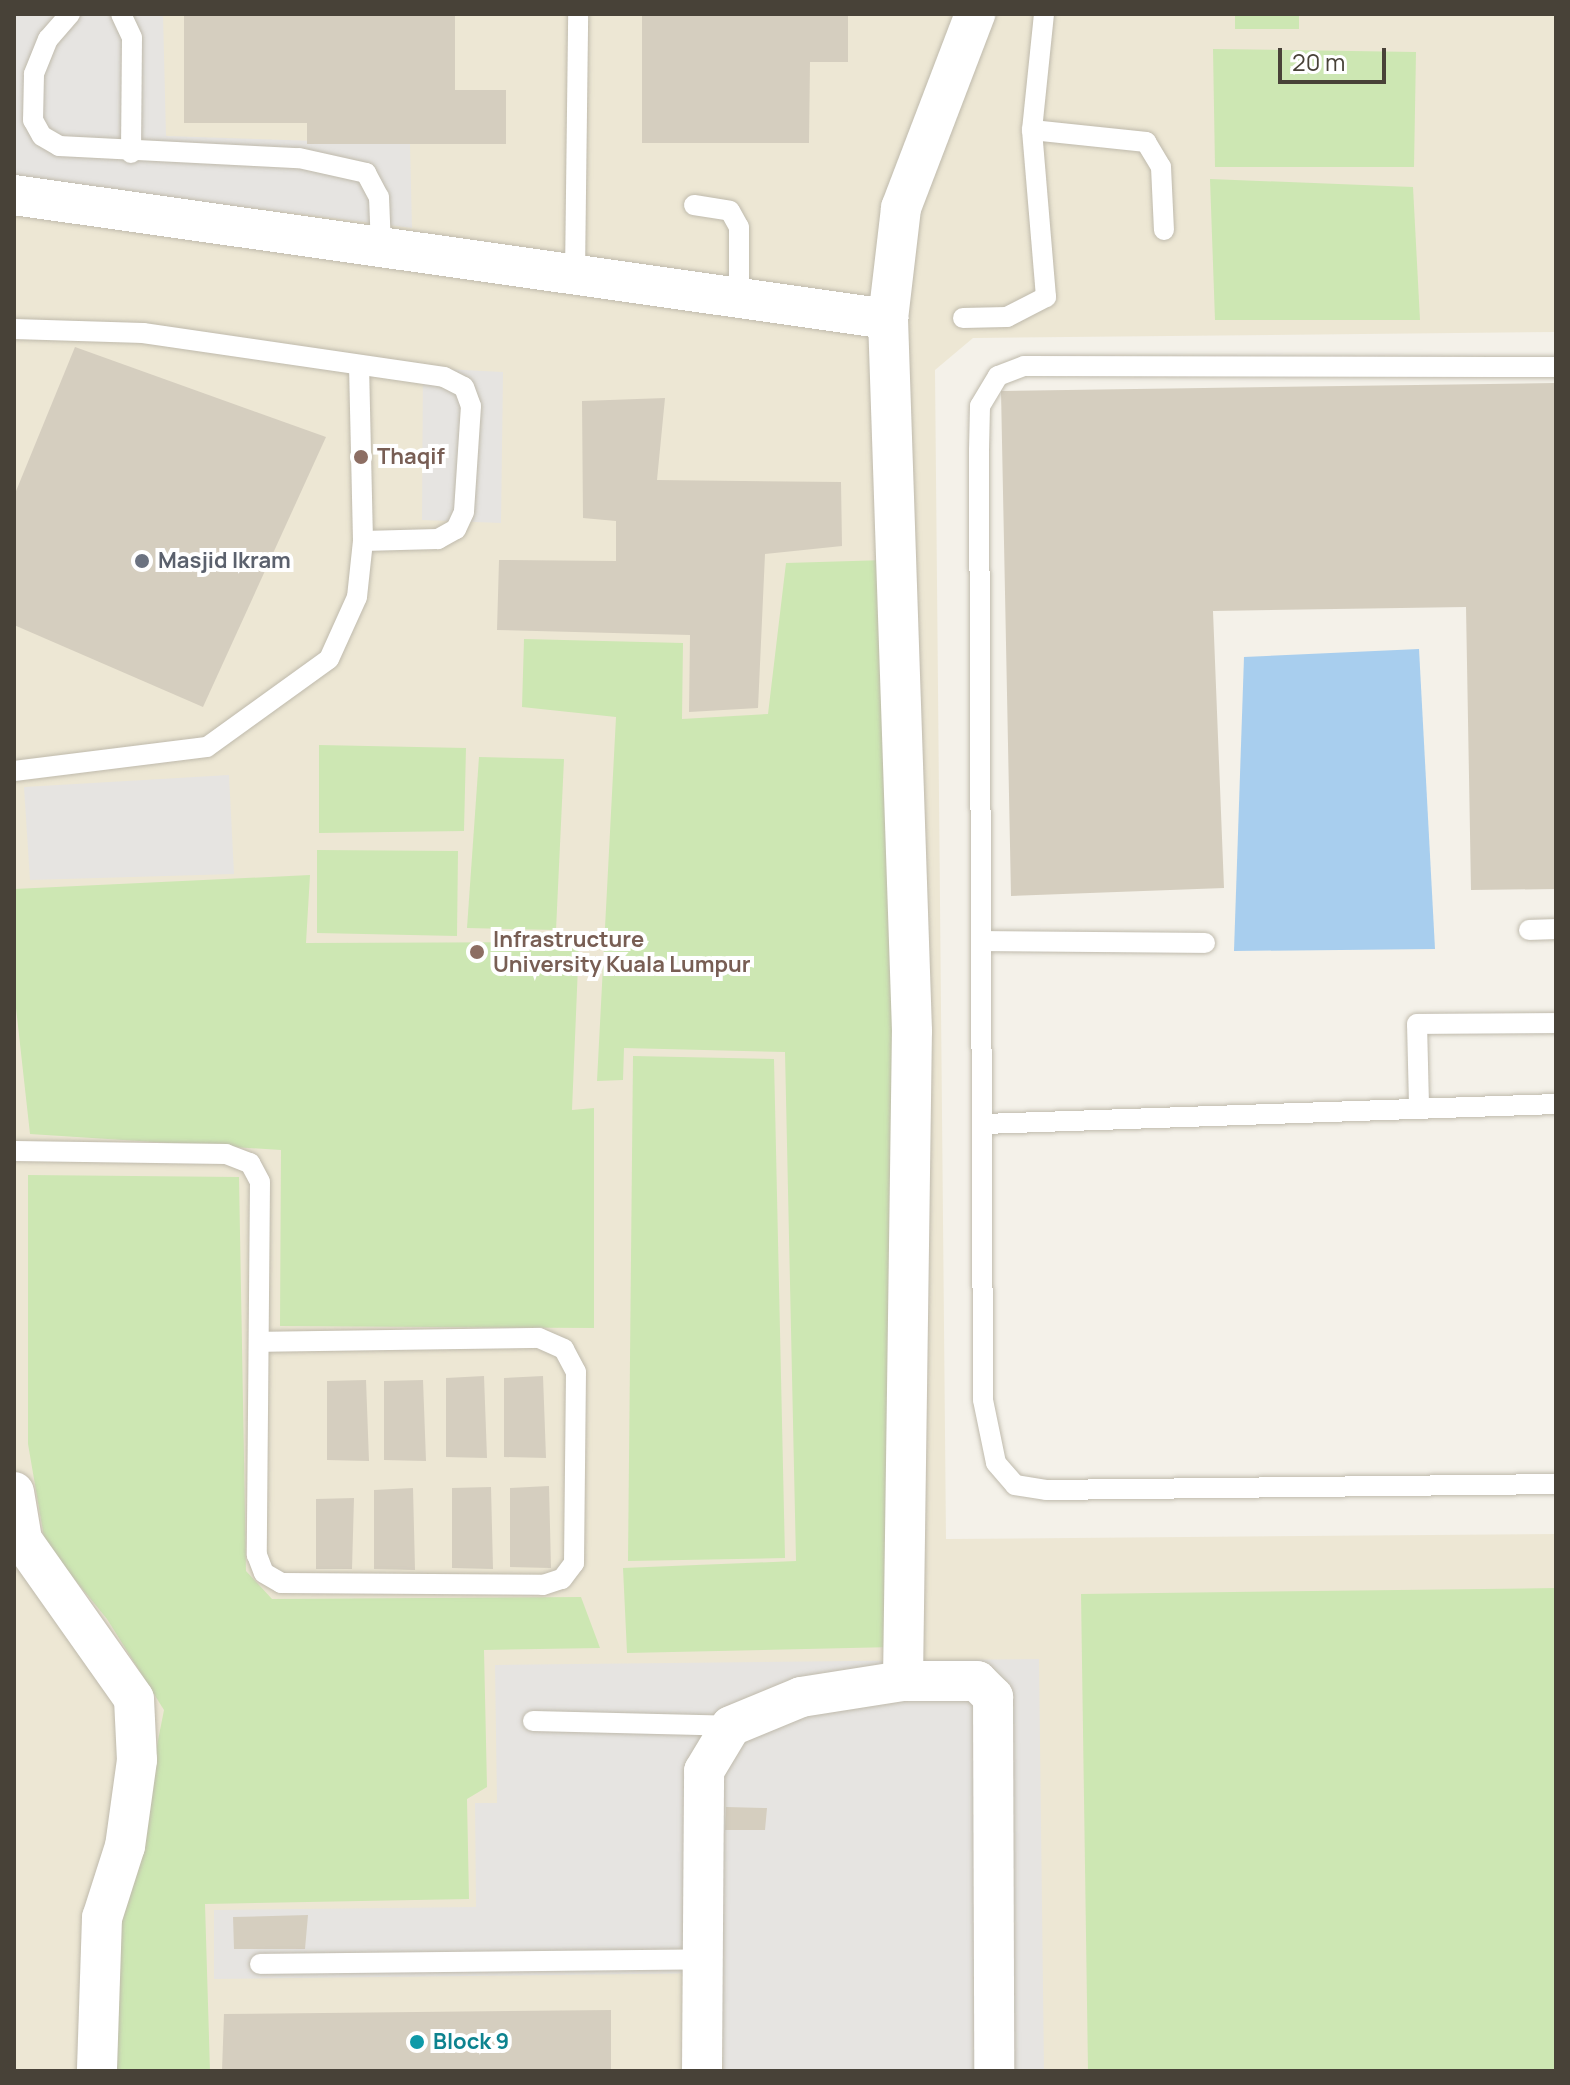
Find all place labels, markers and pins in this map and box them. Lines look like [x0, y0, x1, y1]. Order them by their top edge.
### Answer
place label: Thaqif [377, 444, 445, 470]
marker: Thaqif [352, 448, 370, 466]
place label: Masjid Ikram [158, 548, 291, 574]
marker: Masjid Ikram [133, 552, 151, 570]
place label: Infrastructure University Kuala Lumpur [493, 926, 751, 978]
marker: Infrastructure University Kuala Lumpur [468, 943, 486, 961]
place label: Block 9 [433, 2029, 509, 2055]
marker: Block 9 [408, 2033, 426, 2051]

